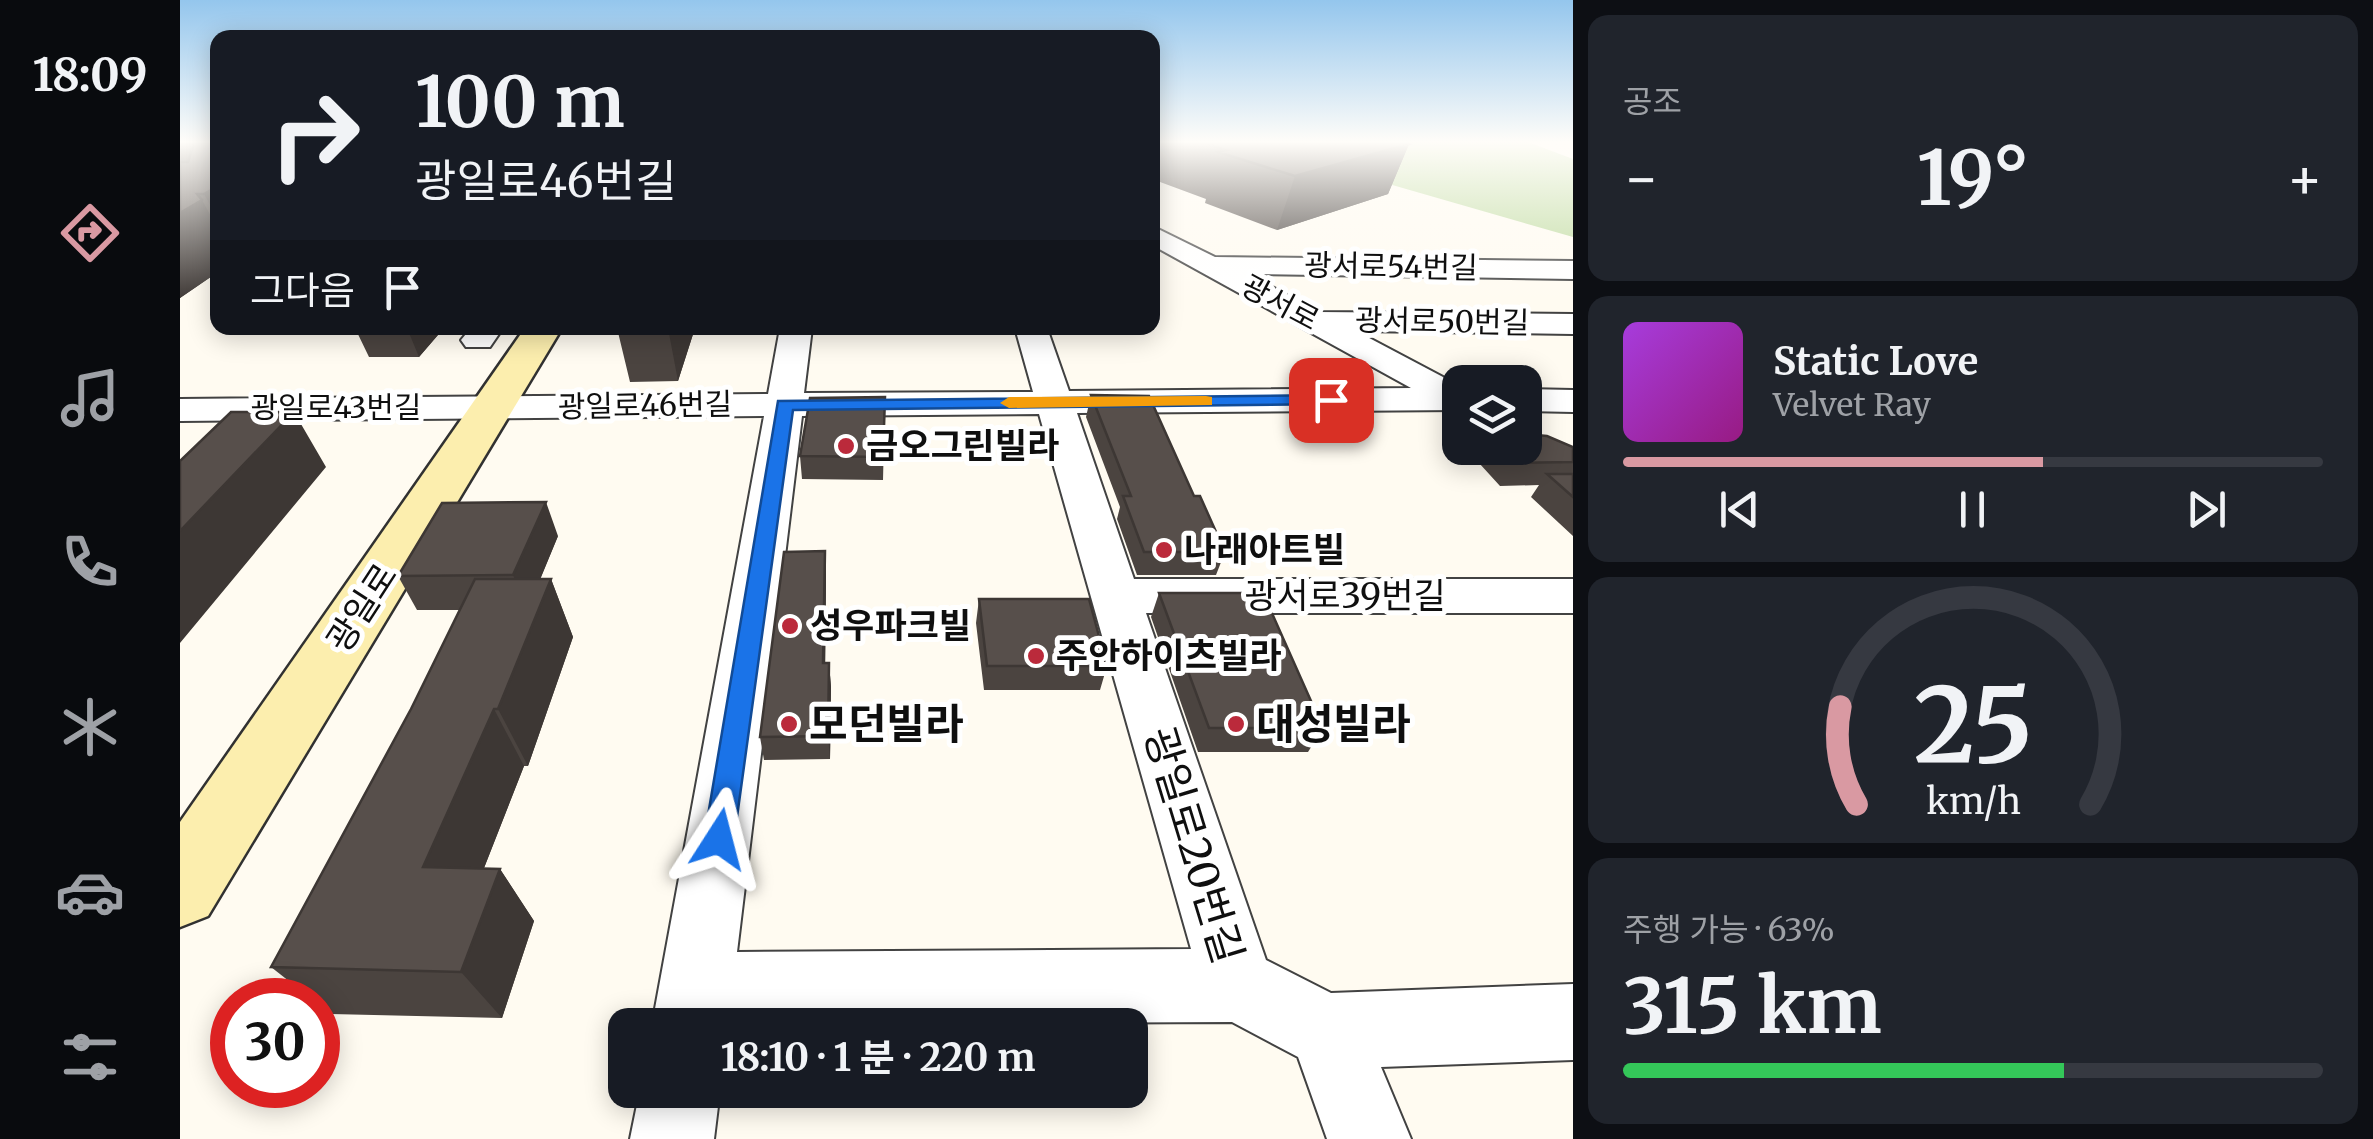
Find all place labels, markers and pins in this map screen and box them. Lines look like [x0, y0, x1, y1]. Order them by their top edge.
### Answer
pin [1289, 358, 1374, 443]
place label: 금오그린빌라 [866, 424, 1059, 468]
marker: 금오그린빌라 [835, 435, 857, 457]
place label: 나래아트빌 [1184, 528, 1345, 572]
marker: 나래아트빌 [1153, 539, 1175, 561]
place label: 성우파크빌 [810, 604, 971, 648]
marker: 성우파크빌 [779, 615, 801, 637]
place label: 주안하이츠빌라 [1056, 634, 1281, 678]
marker: 주안하이츠빌라 [1025, 645, 1047, 667]
place label: 모던빌라 [809, 698, 964, 750]
place label: 대성빌라 [1256, 698, 1411, 750]
marker: 모던빌라 [778, 713, 800, 735]
marker: 대성빌라 [1225, 713, 1247, 735]

